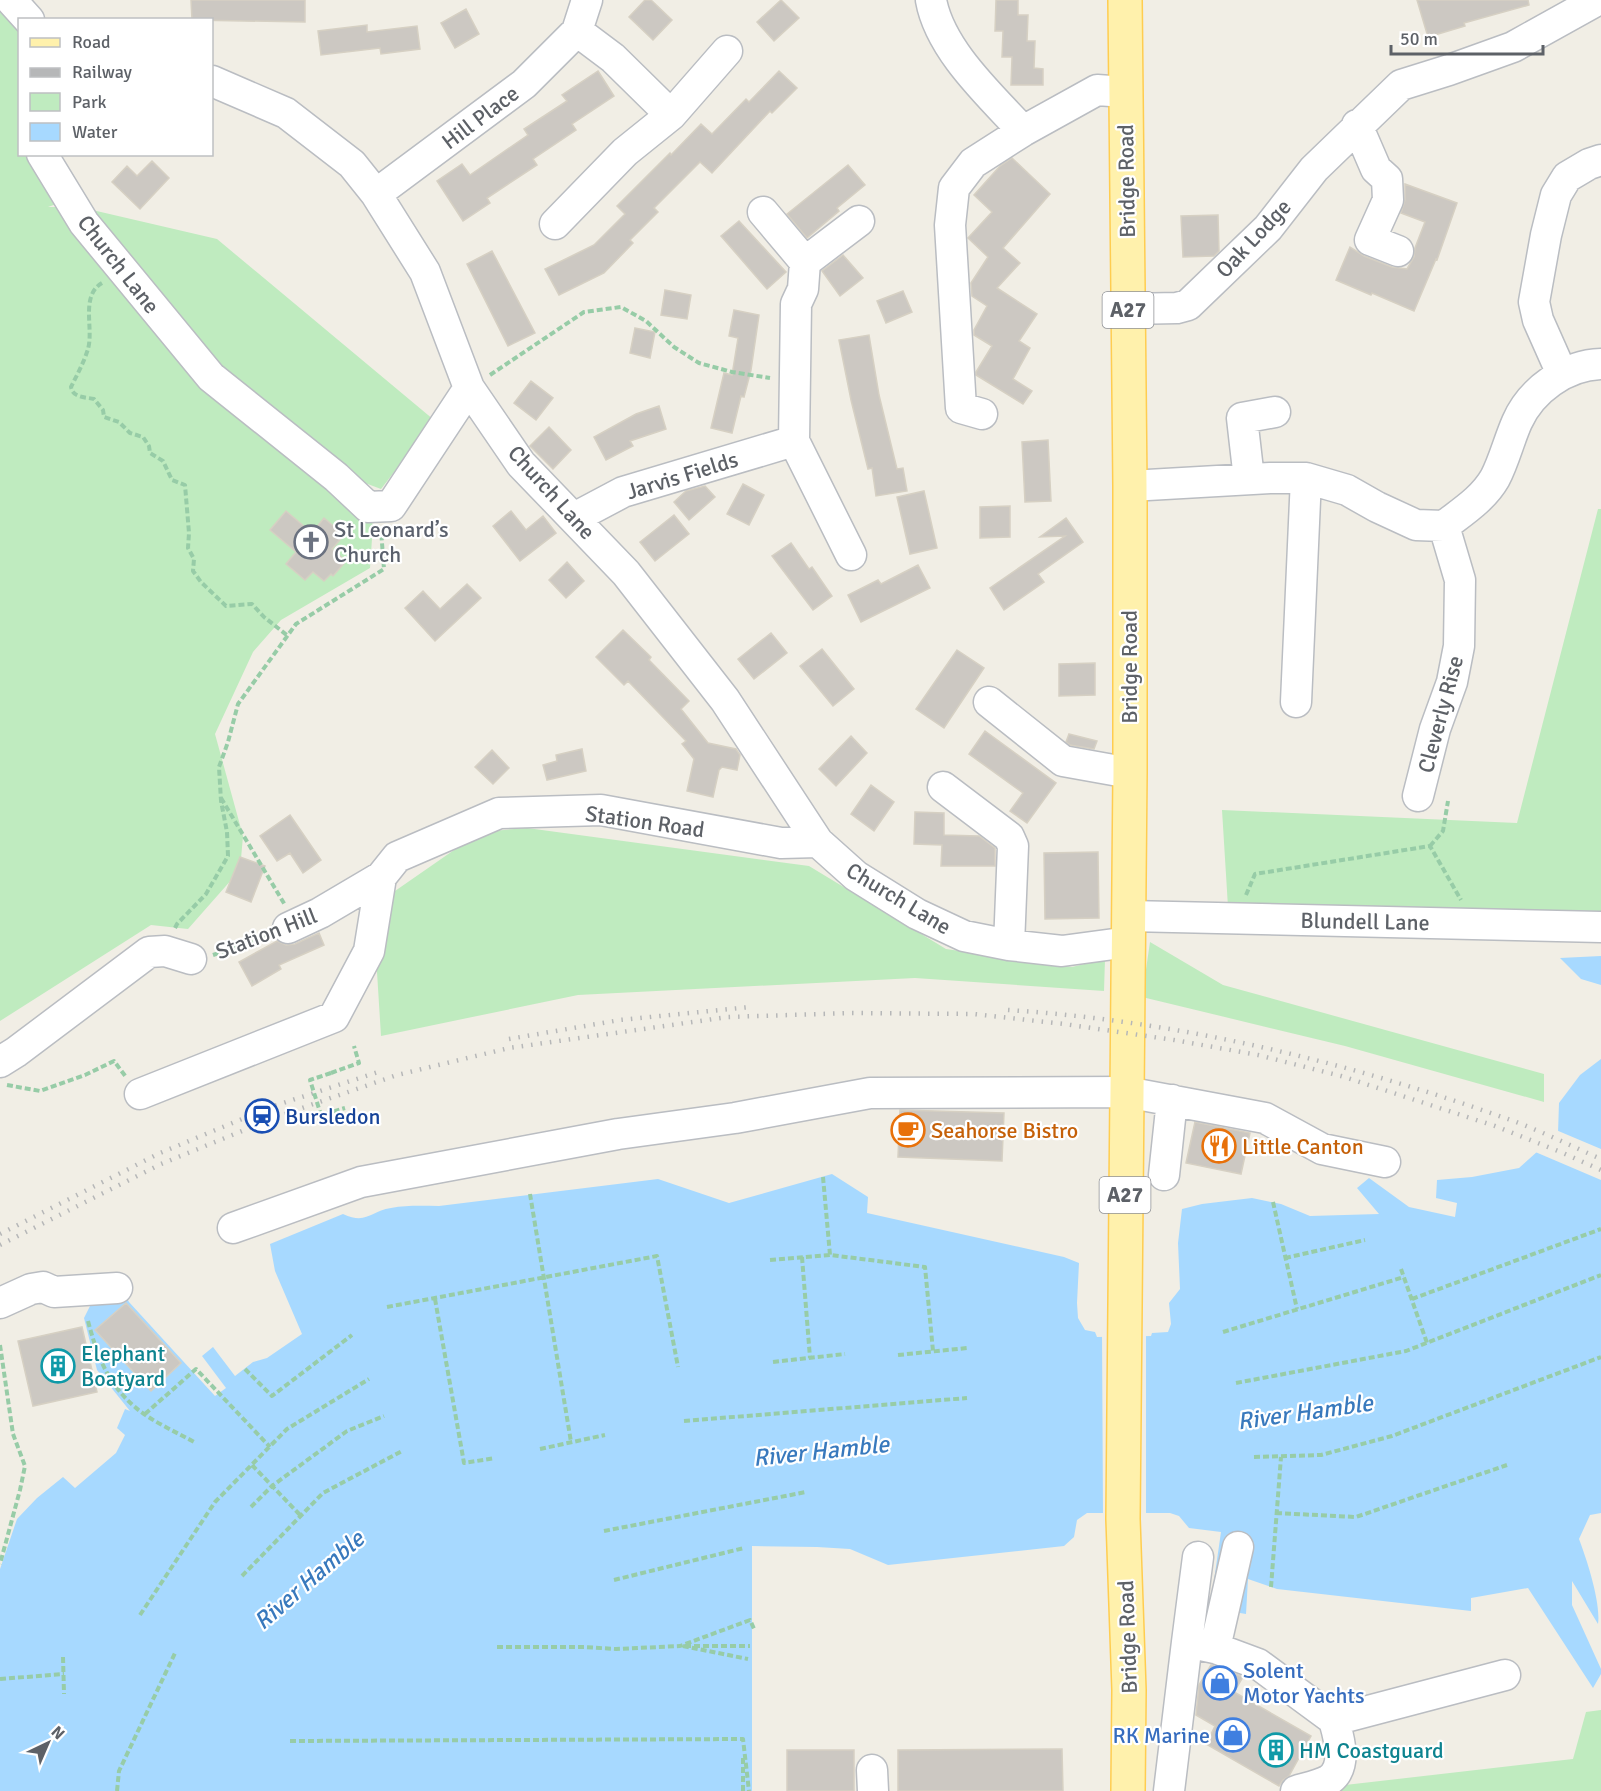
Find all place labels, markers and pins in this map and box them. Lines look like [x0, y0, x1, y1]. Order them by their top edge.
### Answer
place label: St Leonard’s Church [334, 516, 449, 568]
church icon: St Leonard’s Church [293, 524, 329, 560]
station icon: Bursledon [244, 1098, 280, 1134]
place label: Bursledon [285, 1103, 380, 1130]
cafe icon: Seahorse Bistro [890, 1112, 926, 1148]
place label: Seahorse Bistro [931, 1117, 1078, 1144]
restaurant icon: Little Canton [1201, 1128, 1237, 1164]
place label: Little Canton [1242, 1133, 1364, 1160]
place label: Elephant Boatyard [81, 1340, 165, 1392]
building icon: Elephant Boatyard [40, 1348, 76, 1384]
place label: Solent Motor Yachts [1243, 1657, 1365, 1709]
shop icon: Solent Motor Yachts [1202, 1665, 1238, 1701]
shop icon: RK Marine [1215, 1717, 1251, 1753]
place label: RK Marine [1112, 1722, 1210, 1749]
building icon: HM Coastguard [1258, 1732, 1294, 1768]
place label: HM Coastguard [1299, 1737, 1444, 1764]

